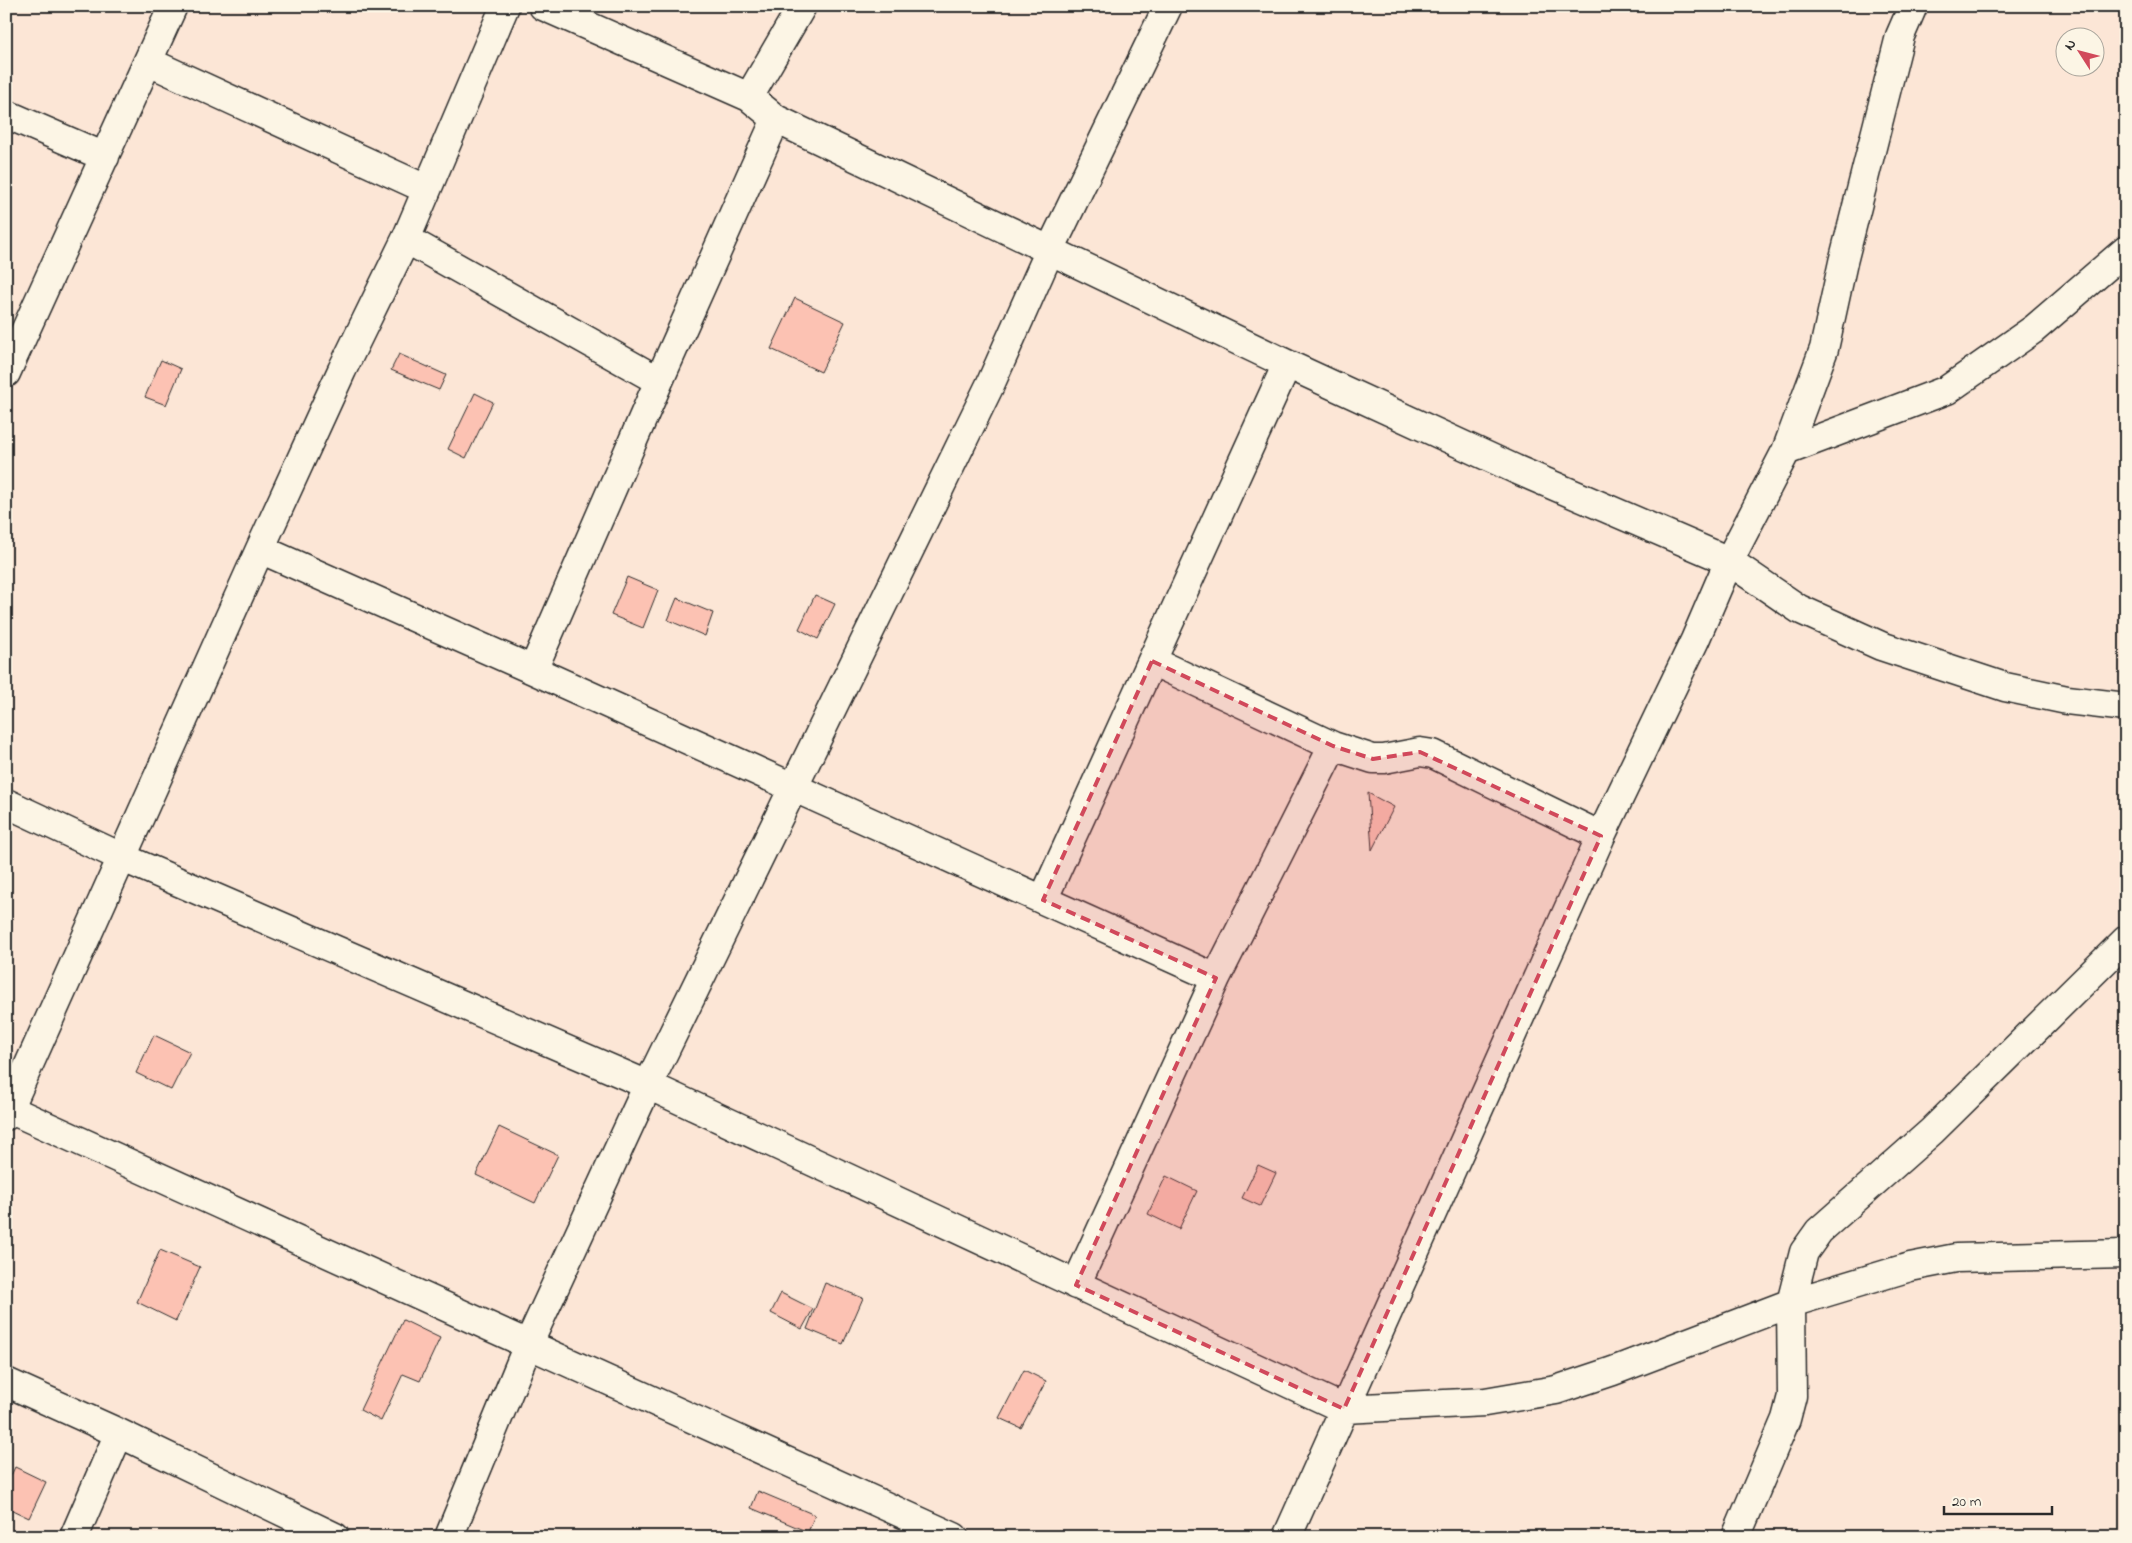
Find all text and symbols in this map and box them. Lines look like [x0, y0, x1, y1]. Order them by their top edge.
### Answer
north arrow [2054, 28, 2104, 78]
text: N [2059, 35, 2082, 55]
scale bar [1944, 1483, 2052, 1515]
text: 20 m [1952, 1491, 1982, 1513]

